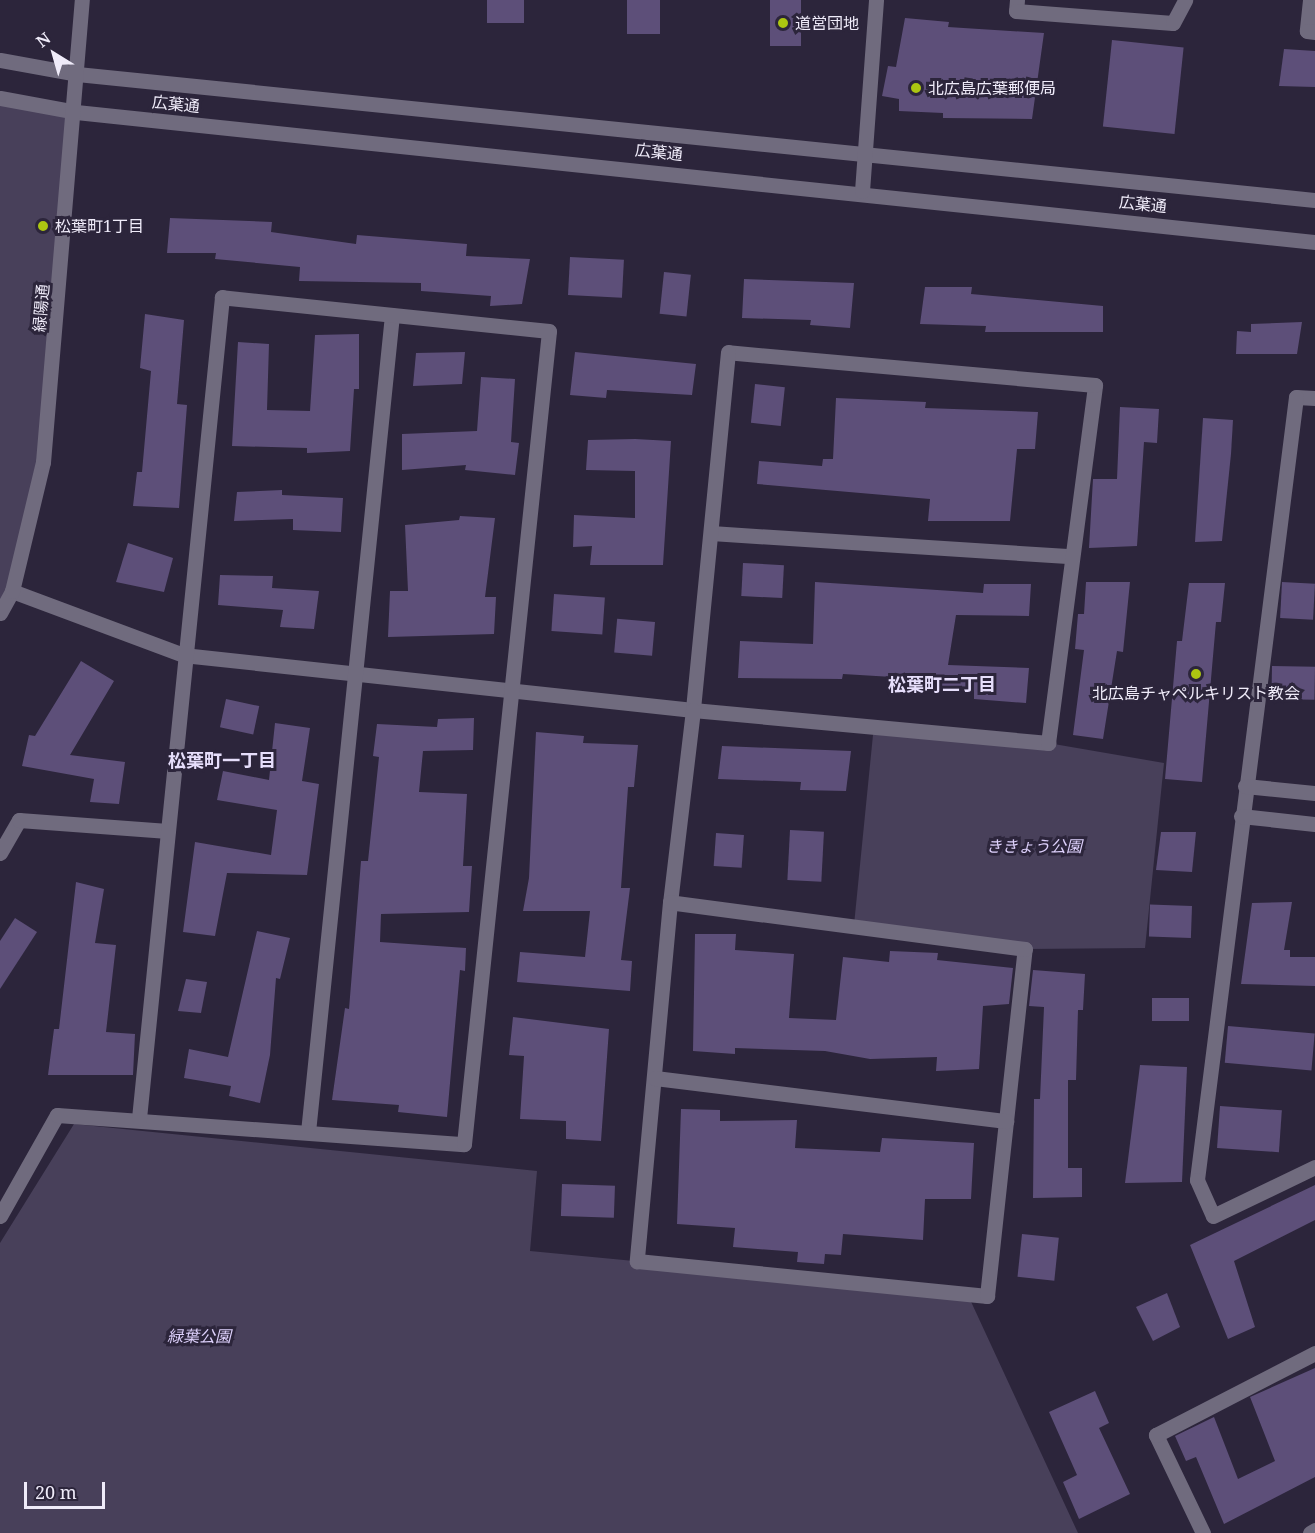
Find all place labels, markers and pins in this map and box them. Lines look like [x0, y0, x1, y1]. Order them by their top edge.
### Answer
place label: 道営団地 [795, 13, 859, 33]
marker: 道営団地 [776, 16, 790, 30]
place label: 北広島広葉郵便局 [928, 78, 1056, 98]
marker: 北広島広葉郵便局 [909, 81, 923, 95]
place label: 松葉町1丁目 [55, 216, 144, 236]
marker: 松葉町1丁目 [36, 219, 50, 233]
marker: 北広島チャペルキリスト教会 [1189, 667, 1203, 681]
place label: 北広島チャペルキリスト教会 [1092, 683, 1300, 703]

